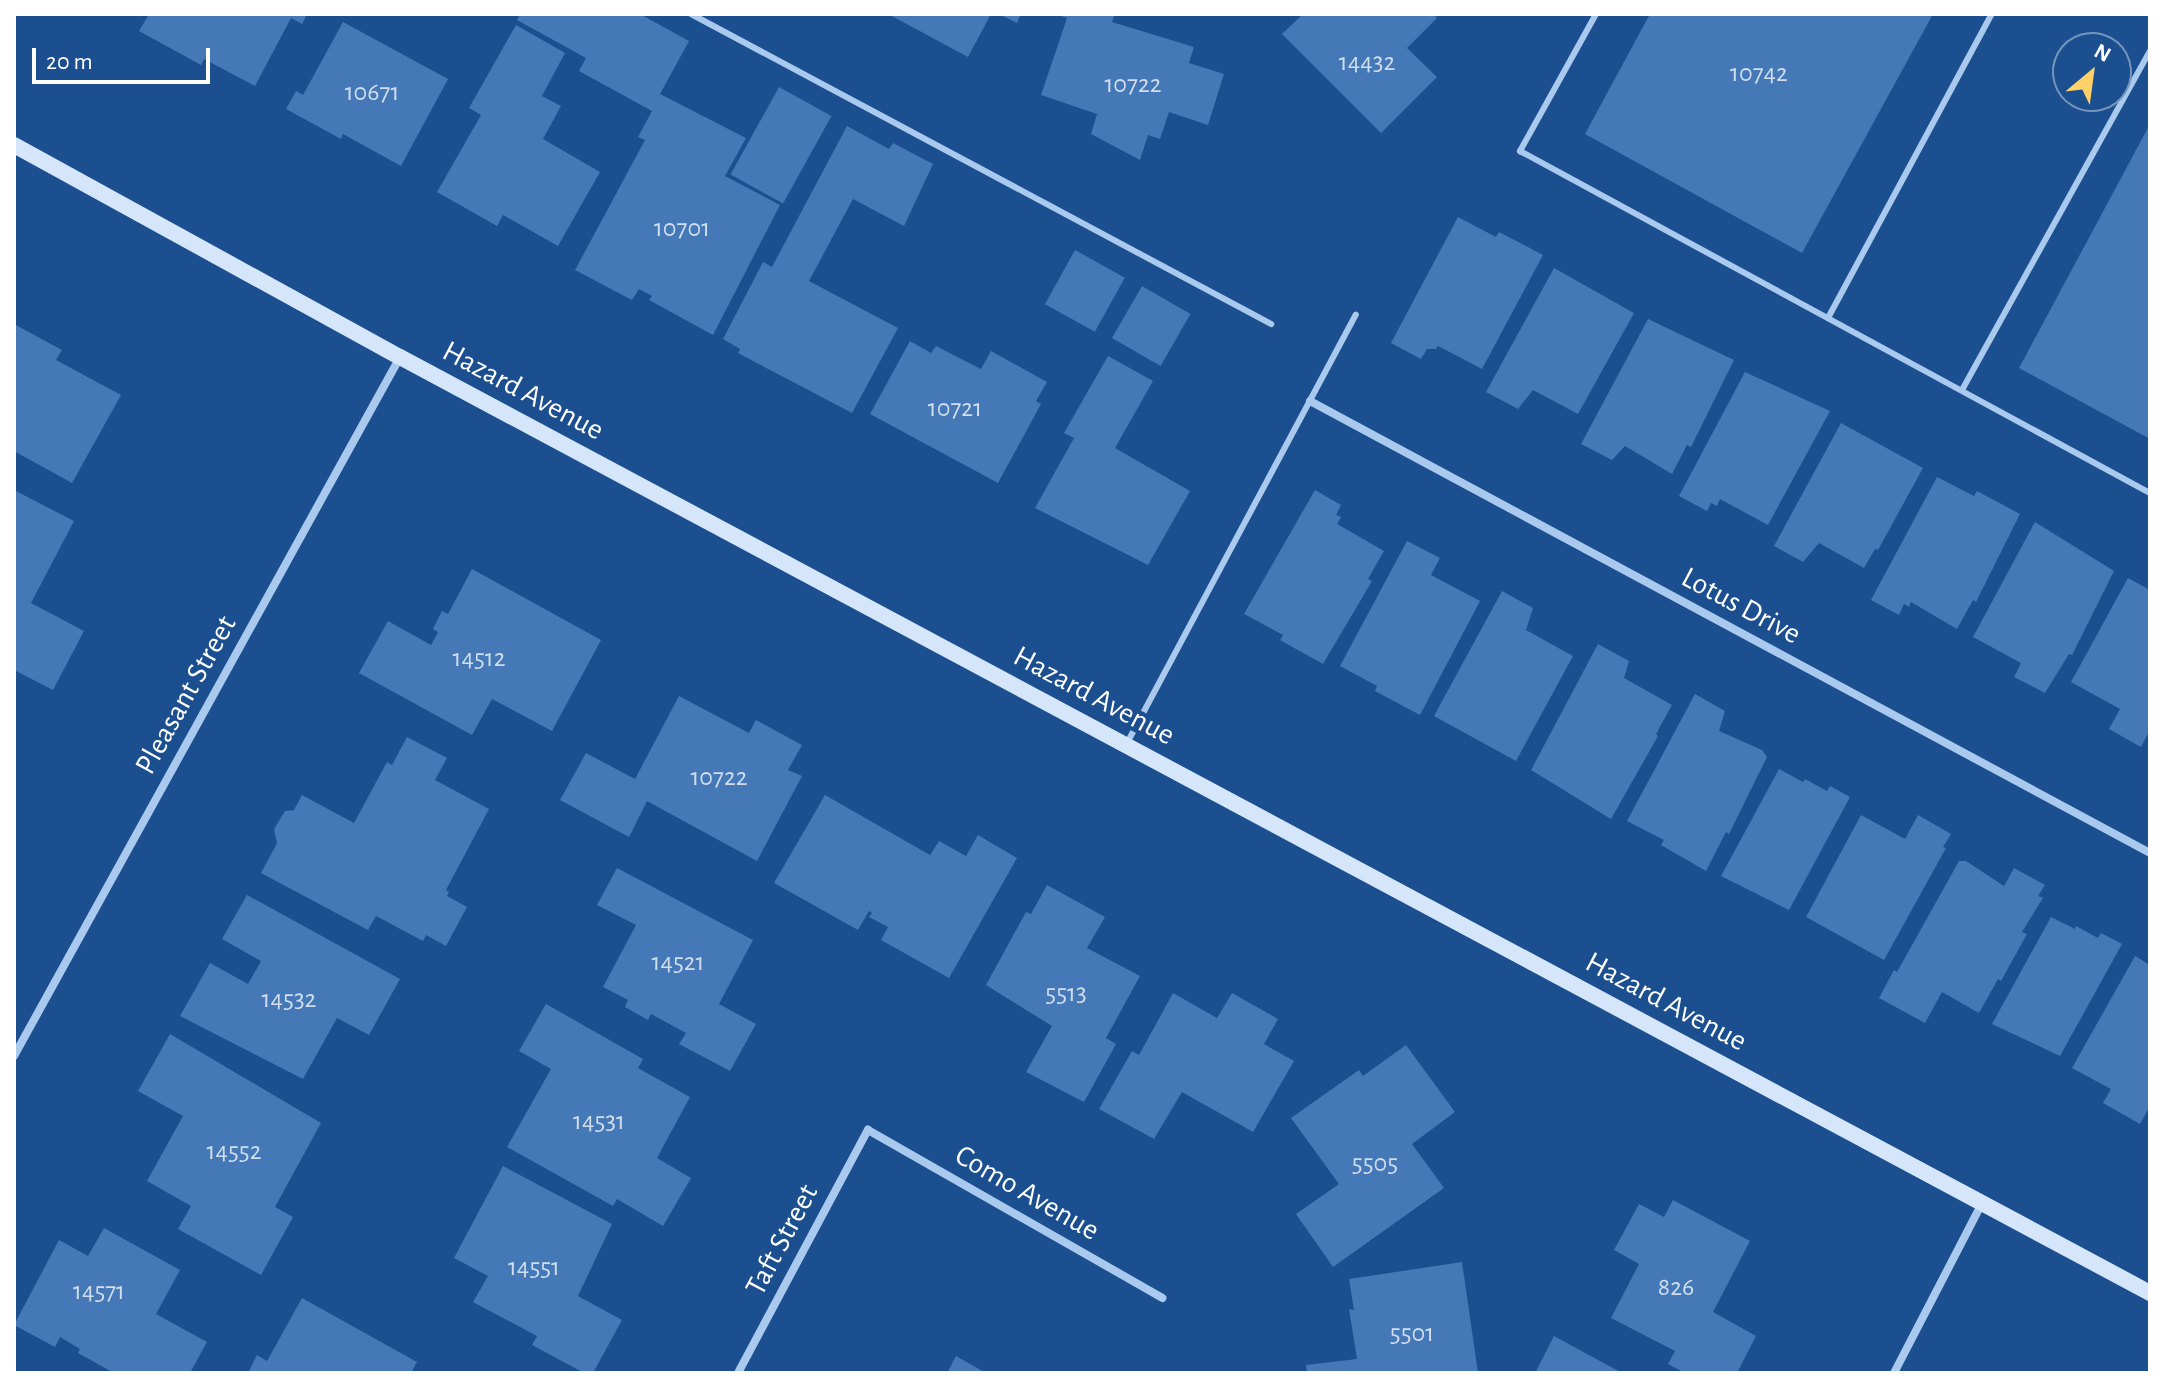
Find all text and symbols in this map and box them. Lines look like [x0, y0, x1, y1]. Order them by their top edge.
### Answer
scale bar [36, 32, 214, 82]
north arrow [2052, 32, 2132, 112]
text: N [2091, 39, 2115, 66]
house number: 14432 [1339, 47, 1395, 79]
text: 20 m [46, 50, 93, 74]
house number: 10742 [1730, 58, 1788, 90]
house number: 10722 [1104, 69, 1162, 101]
house number: 10671 [345, 77, 399, 109]
house number: 10701 [654, 213, 710, 245]
street label: Hazard Avenue [436, 333, 610, 449]
house number: 10721 [928, 393, 982, 425]
street label: Lotus Drive [1675, 560, 1807, 652]
street label: Pleasant Street [128, 609, 244, 781]
street label: Hazard Avenue [1007, 638, 1181, 754]
house number: 14512 [452, 643, 506, 675]
house number: 10722 [690, 762, 748, 794]
street label: Hazard Avenue [1579, 944, 1753, 1060]
house number: 14521 [651, 947, 705, 979]
house number: 5513 [1045, 978, 1087, 1010]
house number: 14532 [262, 984, 316, 1016]
house number: 14531 [573, 1106, 625, 1138]
house number: 14552 [206, 1136, 262, 1168]
street label: Como Avenue [948, 1137, 1106, 1249]
house number: 5505 [1352, 1148, 1398, 1180]
street label: Taft Street [738, 1178, 826, 1302]
house number: 14551 [508, 1252, 560, 1284]
house number: 826 [1658, 1272, 1694, 1304]
house number: 14571 [73, 1276, 125, 1308]
house number: 5501 [1390, 1318, 1434, 1350]

